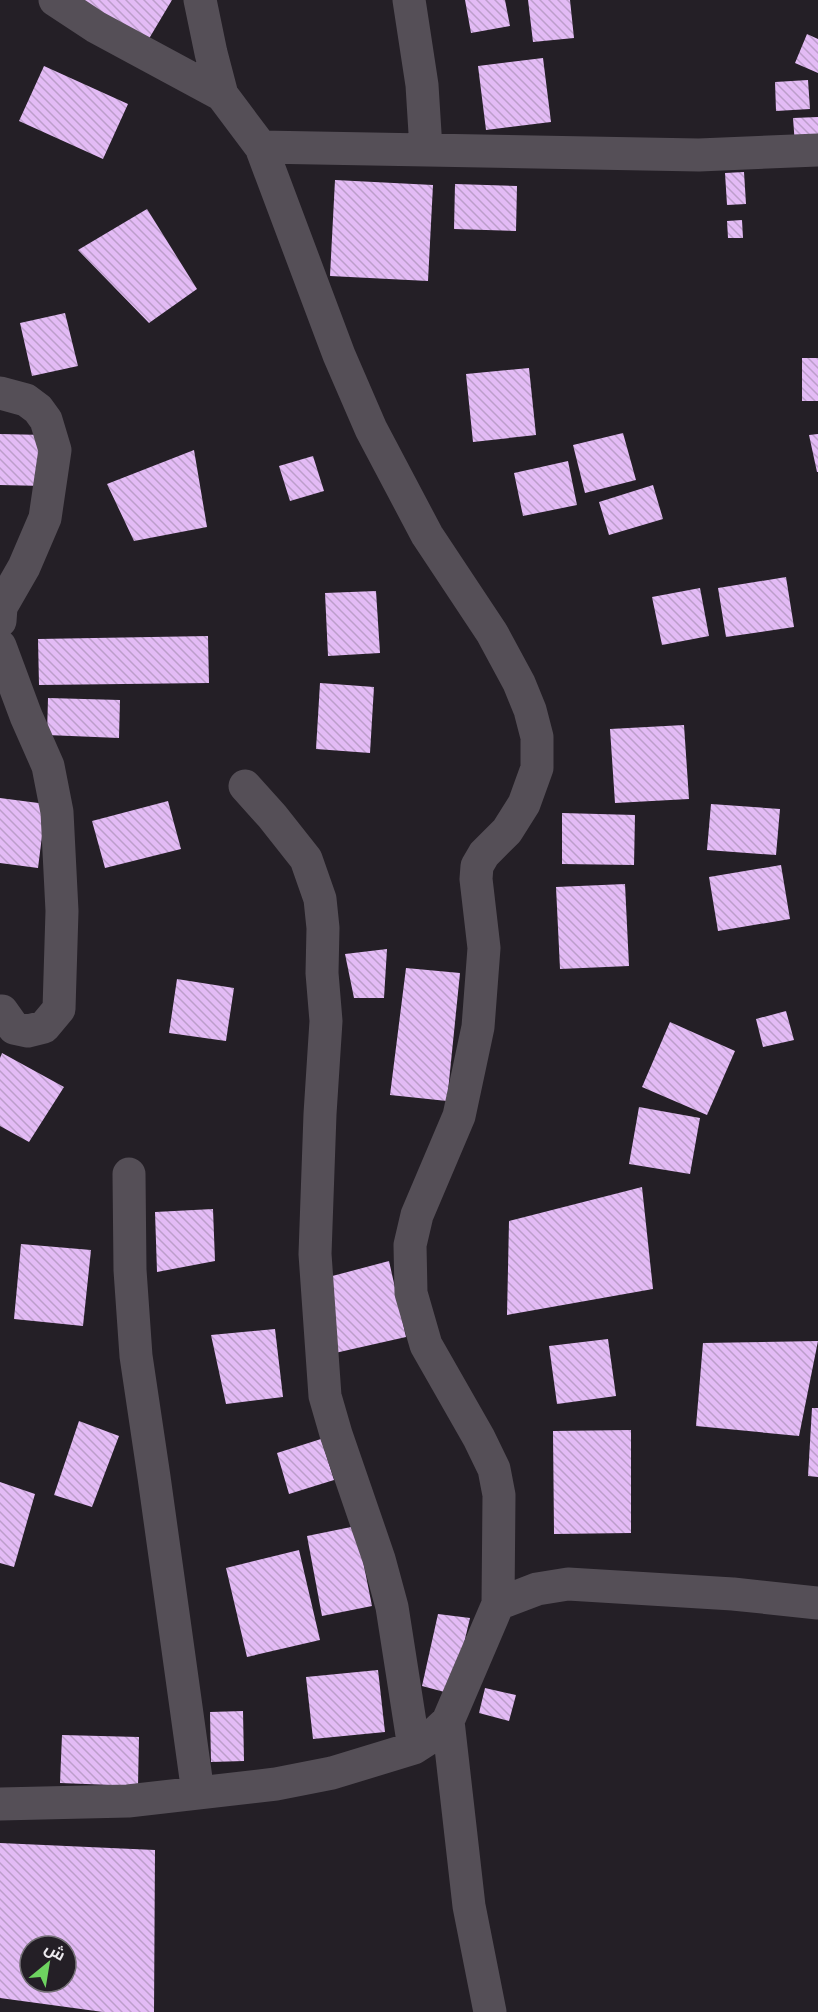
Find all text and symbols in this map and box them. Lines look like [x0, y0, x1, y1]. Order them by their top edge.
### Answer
north arrow [18, 1934, 78, 1994]
text: ش [41, 1937, 69, 1966]

